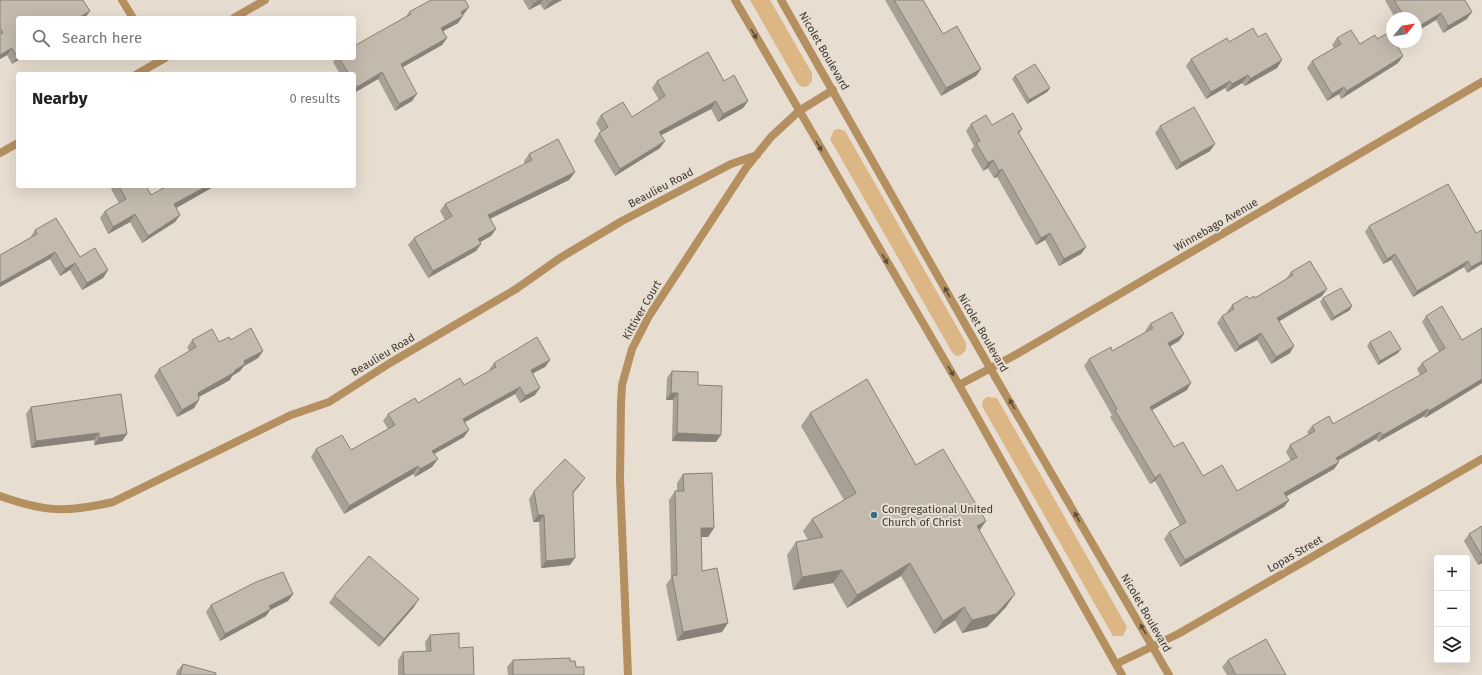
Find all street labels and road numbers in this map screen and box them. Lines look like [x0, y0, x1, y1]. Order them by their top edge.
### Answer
street label: Nicolet Boulevard [796, 9, 852, 93]
street label: Beaulieu Road [626, 165, 696, 211]
street label: Winnebago Avenue [1172, 196, 1260, 254]
street label: Kittiver Court [620, 278, 664, 342]
street label: Nicolet Boulevard [955, 291, 1011, 375]
street label: Beaulieu Road [349, 331, 417, 379]
street label: Lopas Street [1265, 533, 1325, 575]
street label: Nicolet Boulevard [1118, 571, 1174, 655]

